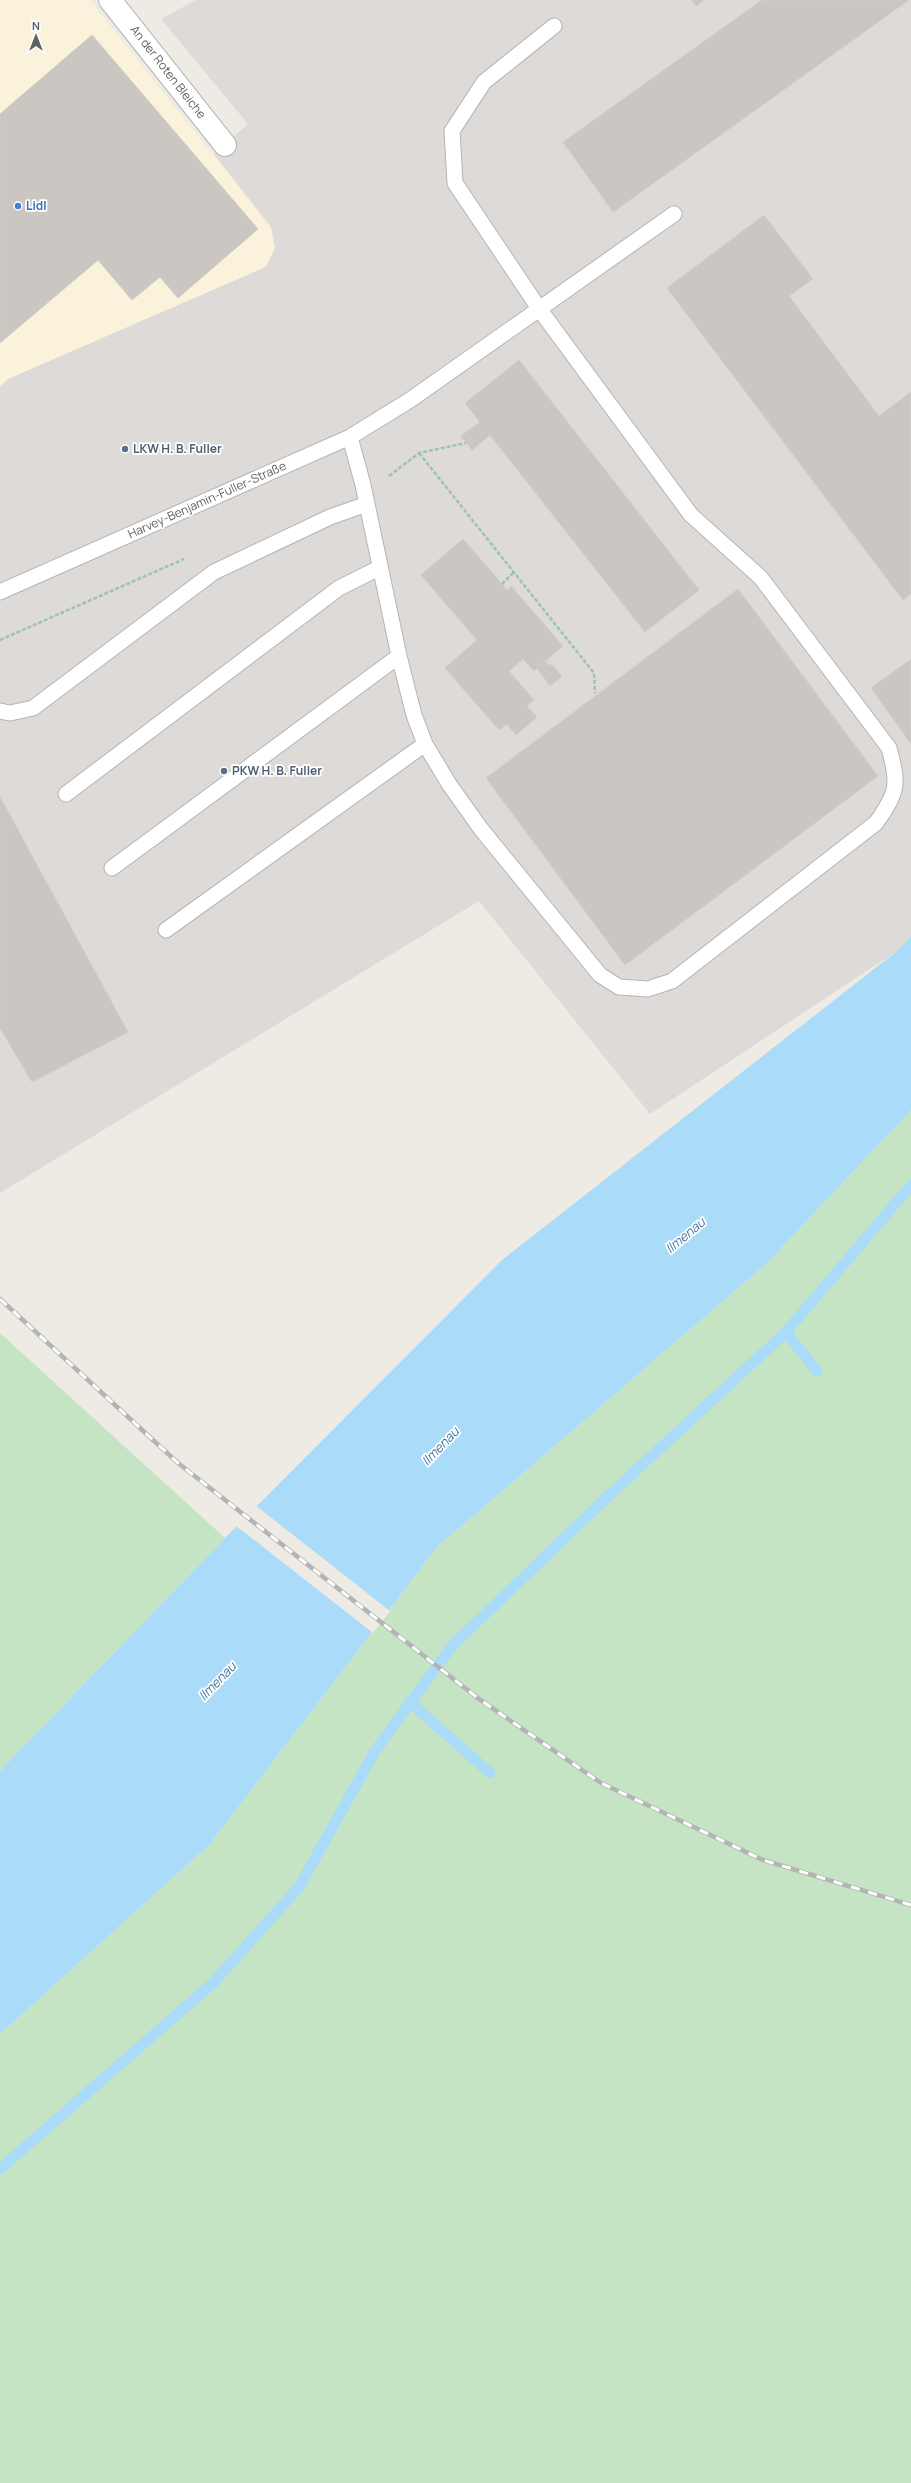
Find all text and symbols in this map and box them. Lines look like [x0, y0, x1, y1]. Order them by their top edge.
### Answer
north arrow [16, 16, 56, 56]
text: N [32, 18, 40, 33]
street label: An der Roten Bleiche [126, 21, 210, 122]
place label: Lidl [26, 197, 47, 214]
marker: Lidl [13, 201, 23, 211]
place label: LKW H. B. Fuller [133, 440, 222, 457]
marker: LKW H. B. Fuller [120, 444, 130, 454]
street label: Harvey-Benjamin-Fuller-Straße [125, 457, 289, 542]
place label: PKW H. B. Fuller [232, 762, 322, 779]
marker: PKW H. B. Fuller [219, 766, 229, 776]
water label: Ilmenau [661, 1212, 710, 1257]
water label: Ilmenau [417, 1422, 464, 1469]
water label: Ilmenau [194, 1657, 241, 1704]

